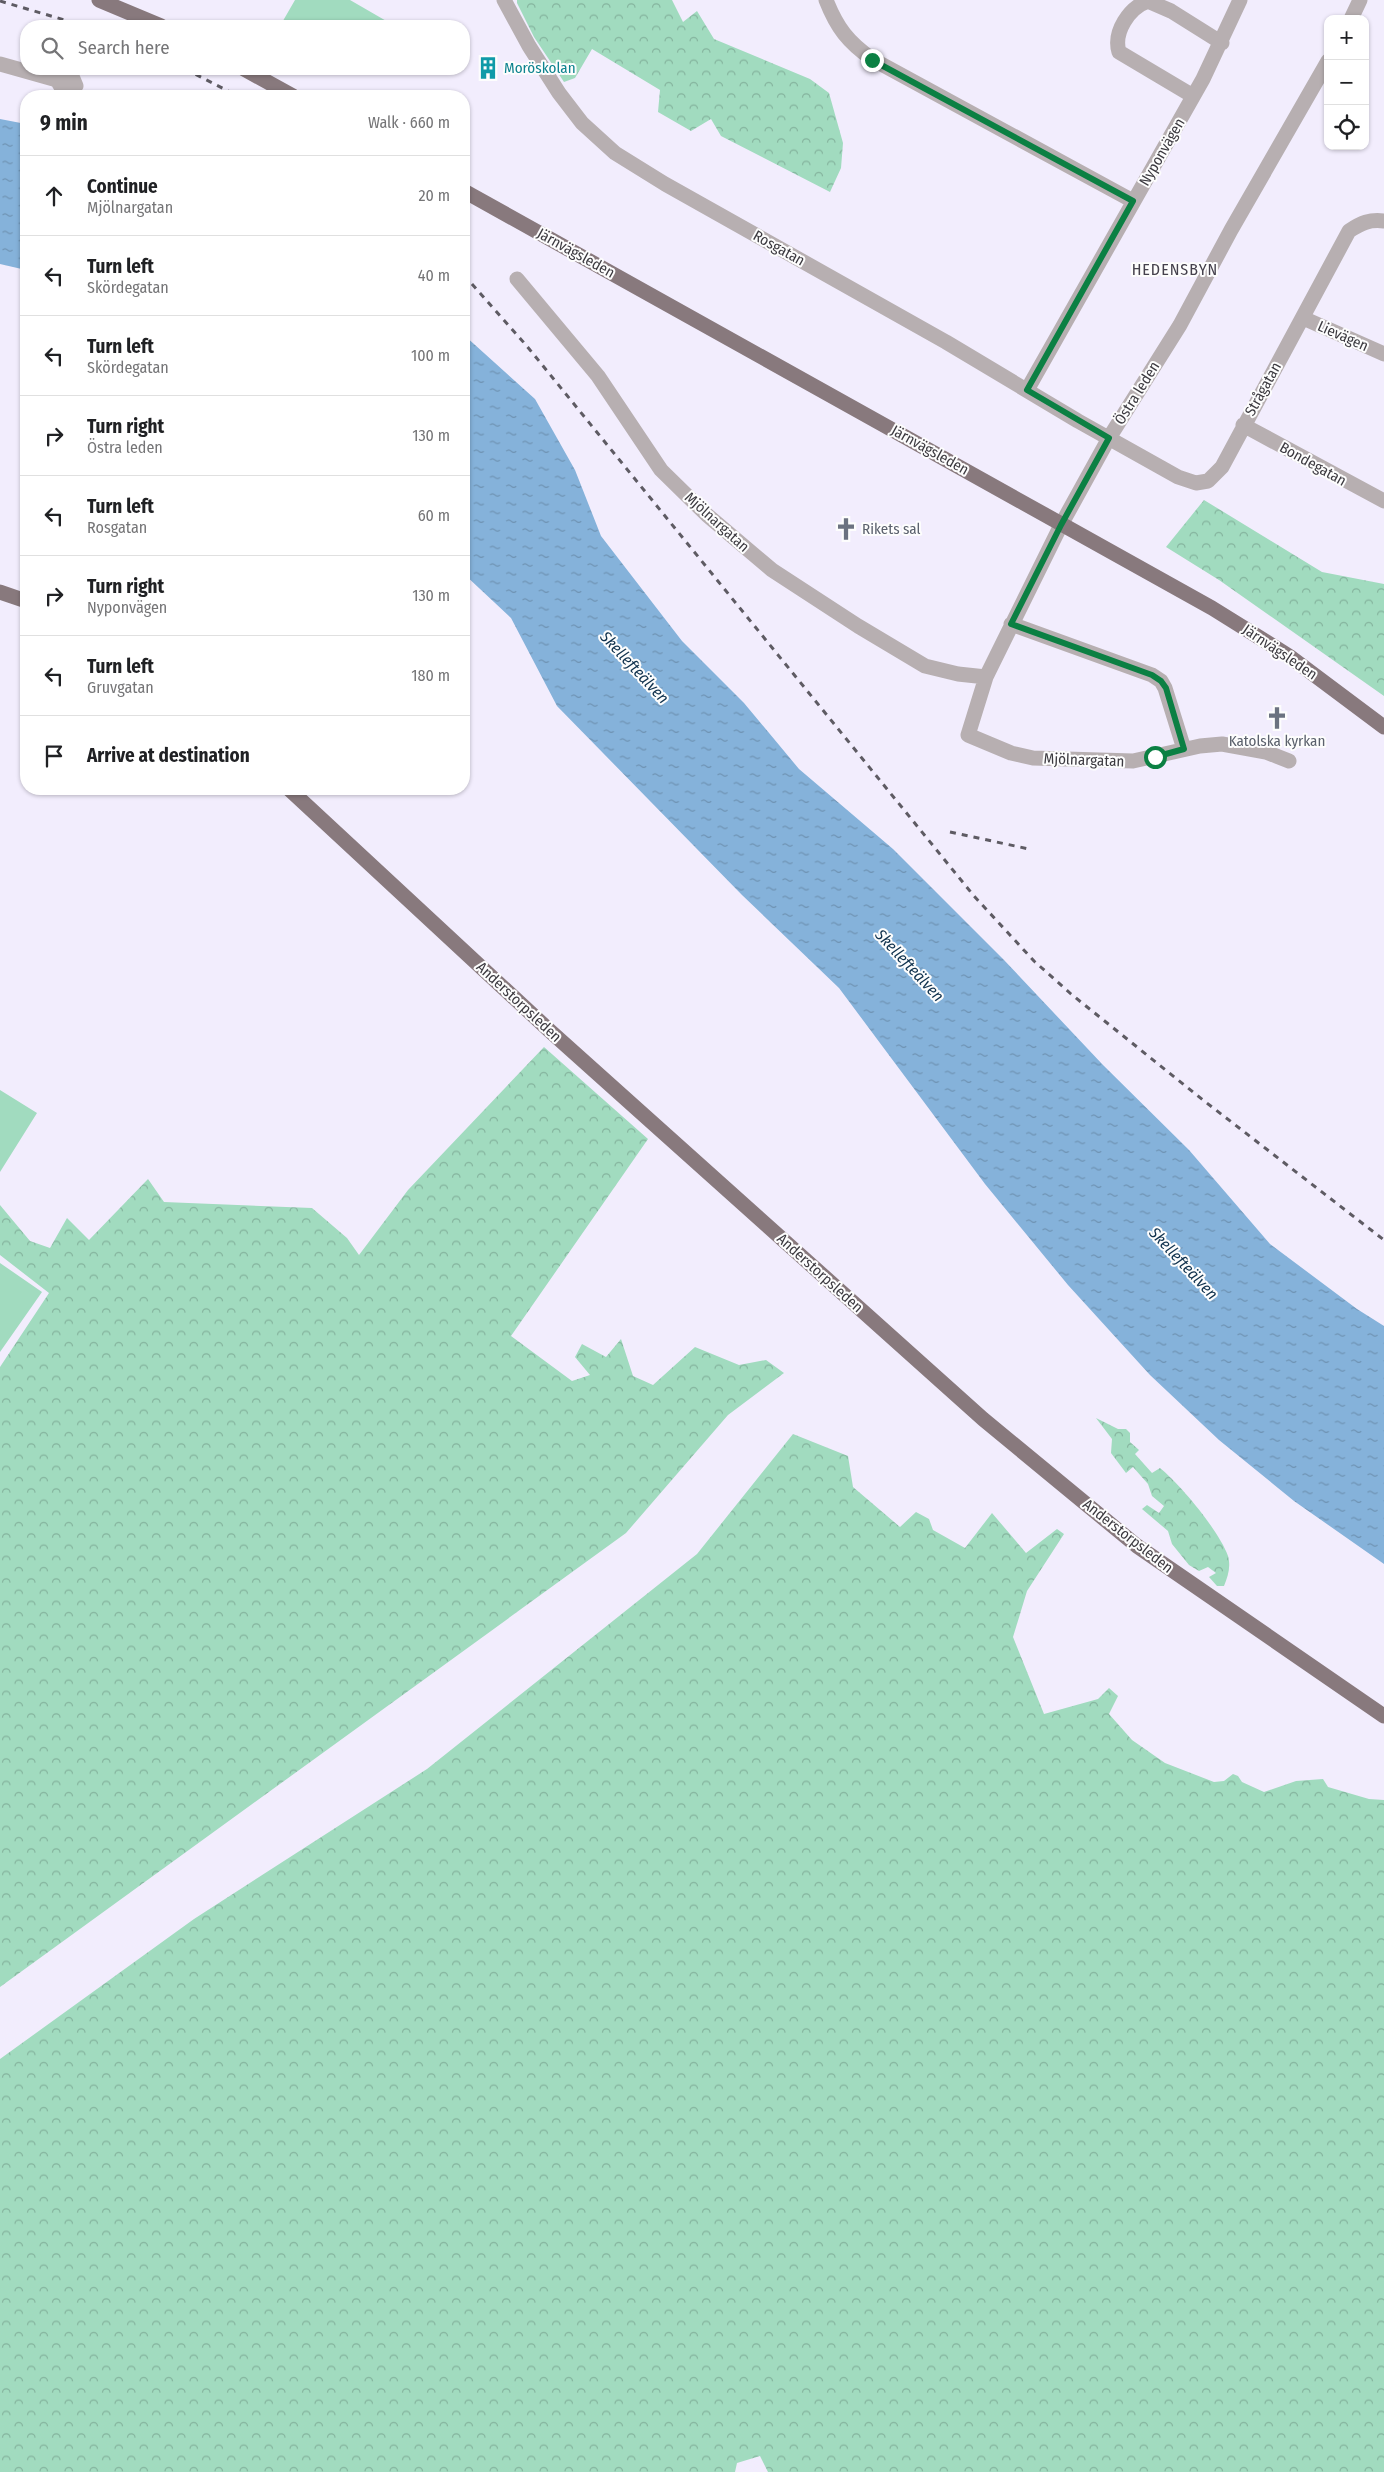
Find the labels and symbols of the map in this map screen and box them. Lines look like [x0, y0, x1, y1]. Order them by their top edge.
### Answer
route end [861, 49, 884, 72]
building icon: Moröskolan [475, 55, 501, 81]
place label: Moröskolan [504, 59, 576, 77]
street label: Nyponvägen [1135, 115, 1189, 189]
street label: Järnvägsleden [534, 224, 618, 282]
street label: Rosgatan [750, 226, 808, 270]
district label: HEDENSBYN [1132, 260, 1218, 279]
street label: Lievägen [1315, 317, 1371, 355]
street label: Östra leden [1111, 358, 1163, 428]
street label: Strågatan [1241, 359, 1285, 419]
street label: Järnvägsleden [888, 421, 972, 479]
street label: Bondegatan [1276, 438, 1350, 490]
street label: Mjölnargatan [681, 488, 753, 556]
church icon: Rikets sal [833, 516, 859, 542]
place label: Rikets sal [862, 520, 921, 538]
street label: Järnvägsleden [1239, 620, 1321, 684]
water label: Skellefteälven [596, 627, 673, 707]
church icon: Katolska kyrkan [1264, 705, 1290, 731]
place label: Katolska kyrkan [1229, 732, 1325, 750]
route start [1144, 746, 1167, 769]
street label: Mjölnargatan [1043, 750, 1125, 770]
water label: Skellefteälven [871, 925, 948, 1005]
street label: Anderstorpsleden [473, 958, 565, 1046]
water label: Skellefteälven [1145, 1223, 1222, 1303]
street label: Anderstorpsleden [773, 1230, 867, 1316]
street label: Anderstorpsleden [1079, 1495, 1177, 1577]

